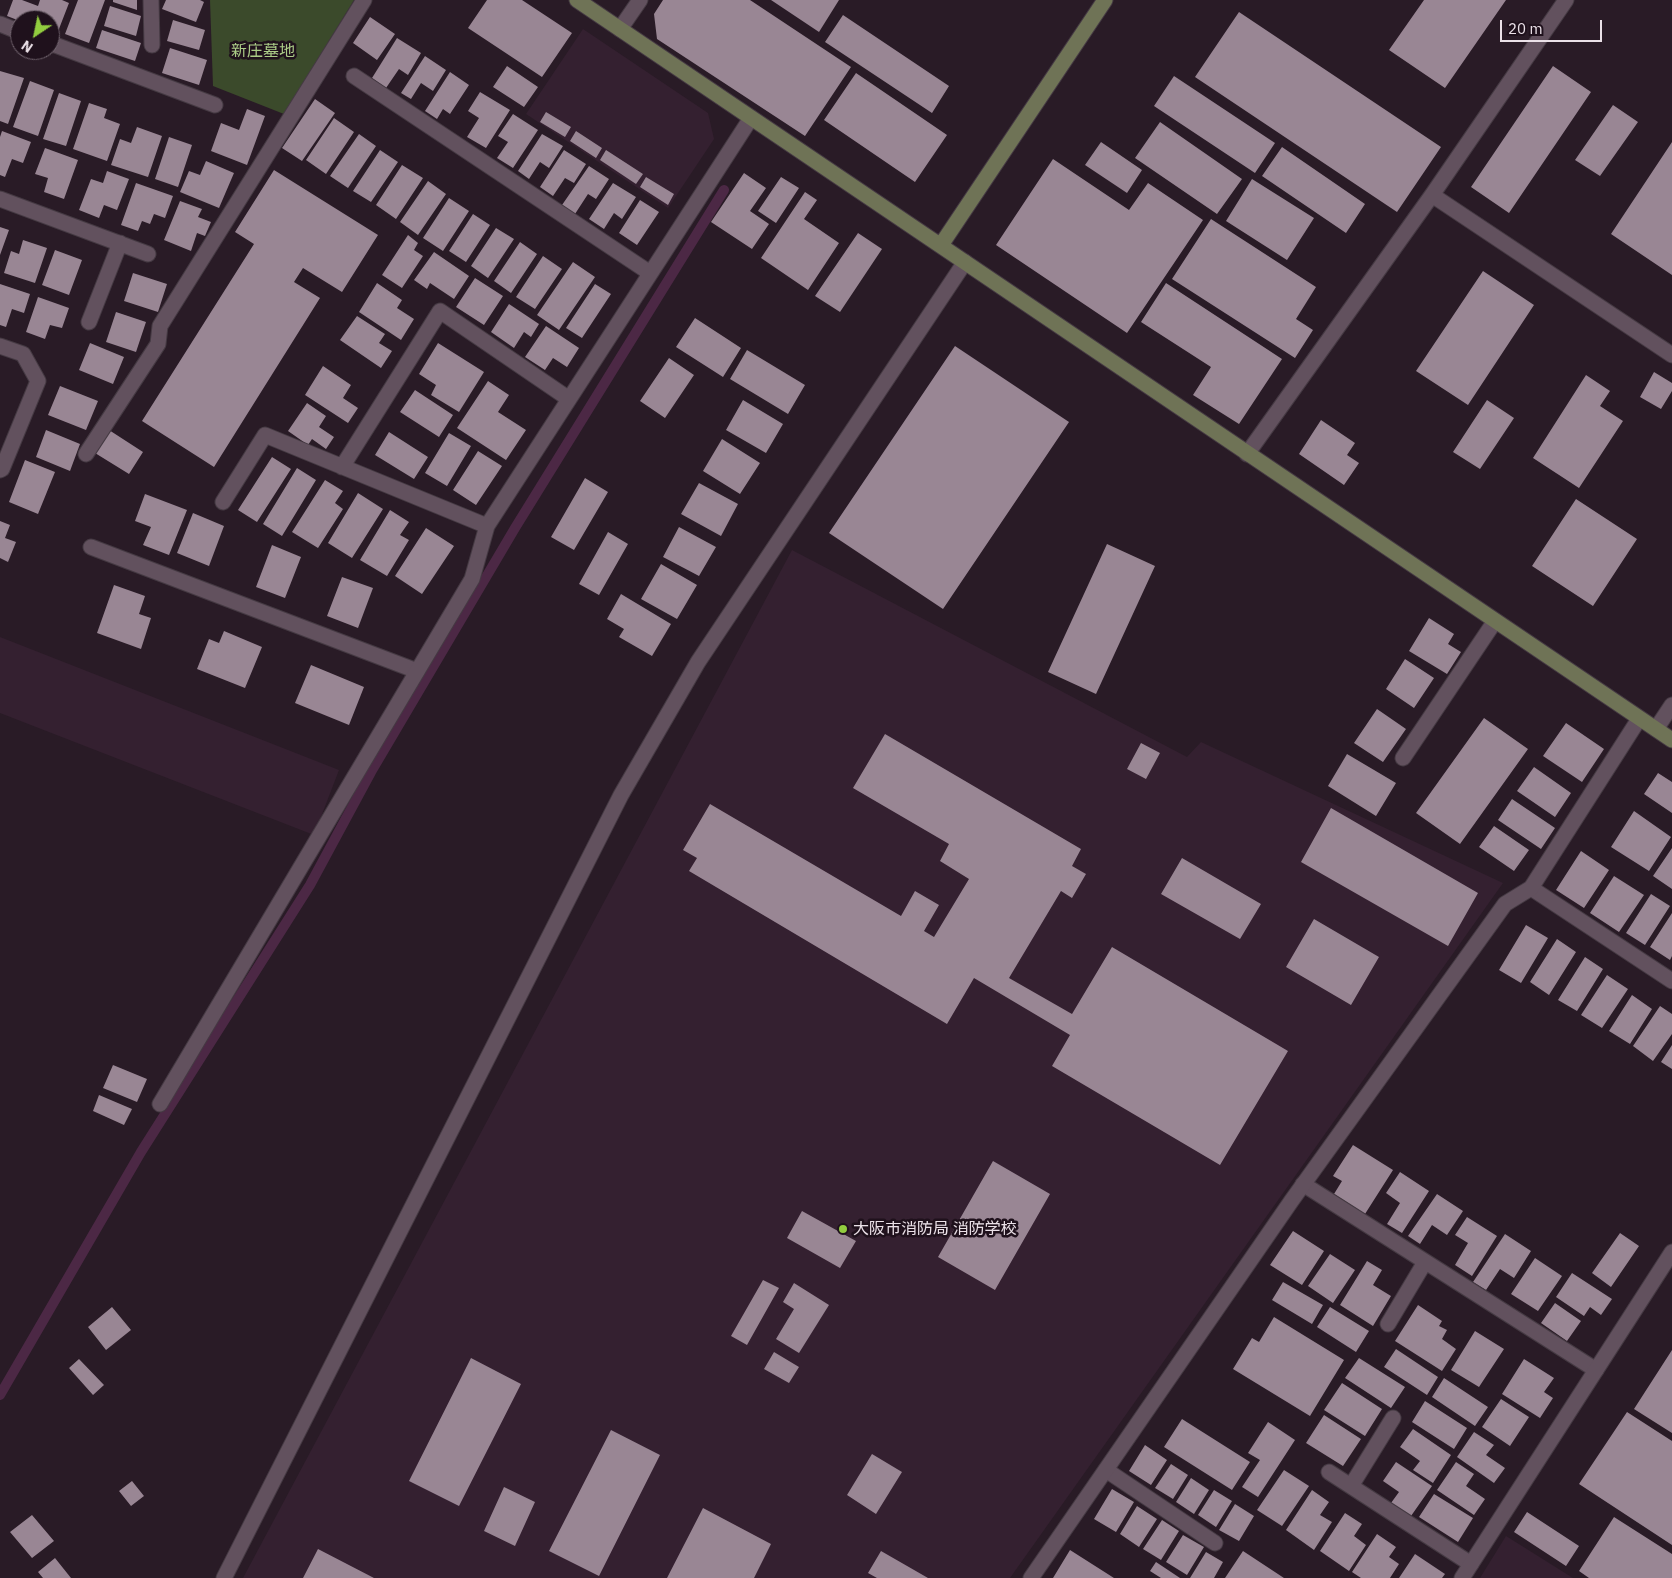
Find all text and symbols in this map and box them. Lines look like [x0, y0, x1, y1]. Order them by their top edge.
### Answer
north arrow [10, 10, 60, 60]
scale bar [1502, 10, 1604, 42]
text: 20 m [1508, 19, 1543, 38]
text: N [18, 36, 36, 57]
park label: 新庄墓地 [231, 41, 295, 61]
place label: 大阪市消防局 消防学校 [853, 1219, 1017, 1239]
marker: 大阪市消防局 消防学校 [837, 1223, 849, 1235]

